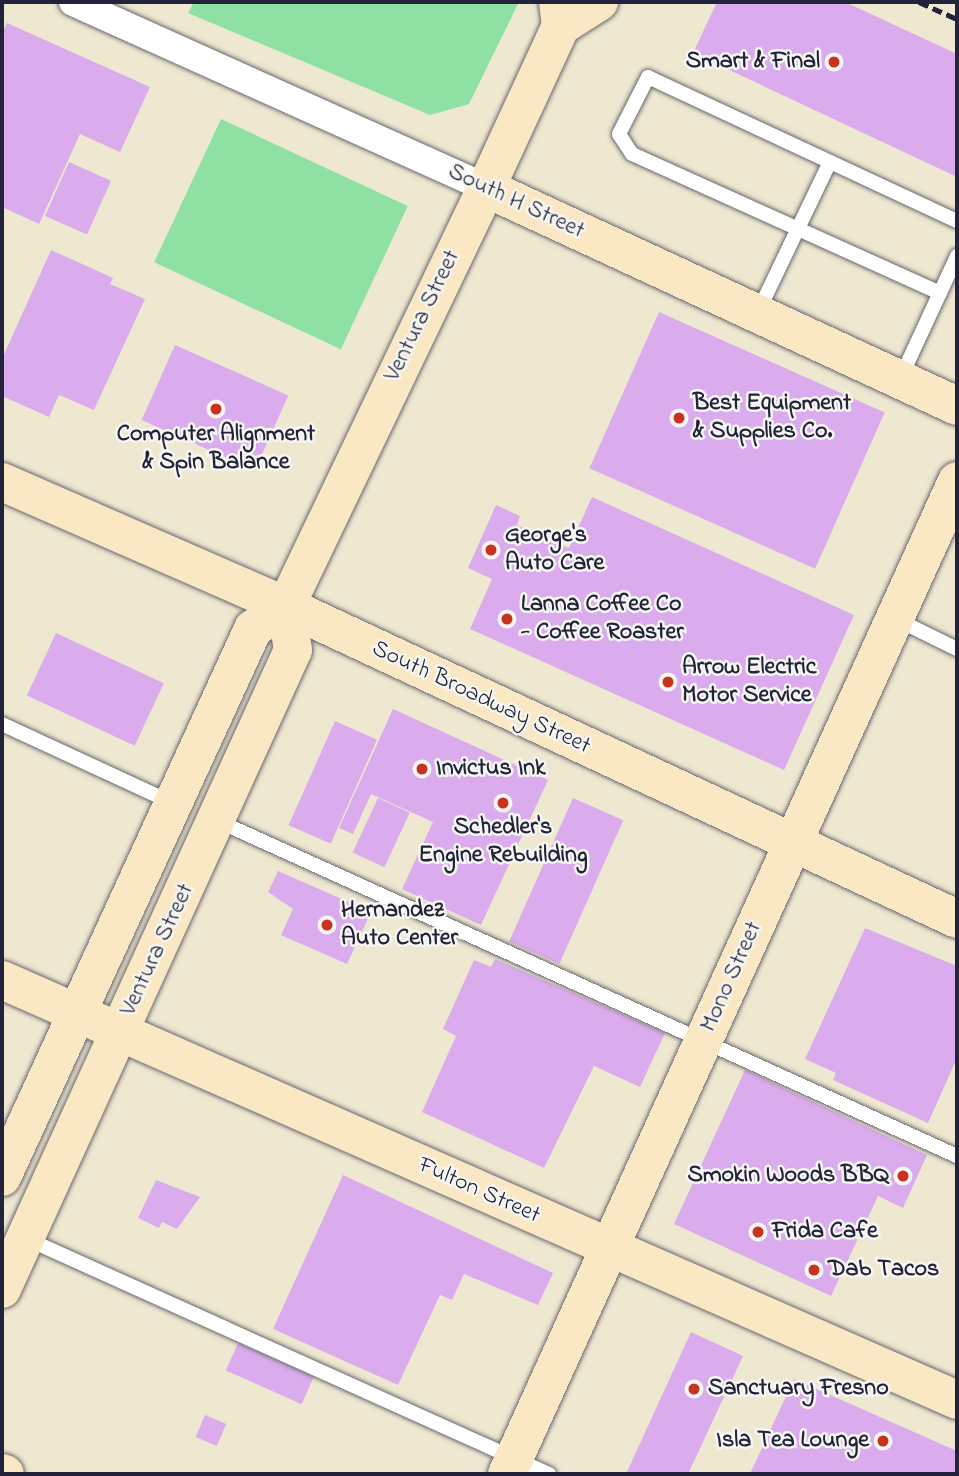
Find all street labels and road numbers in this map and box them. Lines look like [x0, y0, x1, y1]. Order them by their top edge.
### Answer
street label: South H Street [443, 158, 589, 246]
street label: Ventura Street [379, 246, 467, 386]
street label: South Broadway Street [367, 635, 595, 761]
street label: Ventura Street [115, 879, 201, 1021]
street label: Mono Street [695, 917, 769, 1037]
street label: Fulton Street [414, 1151, 544, 1231]

